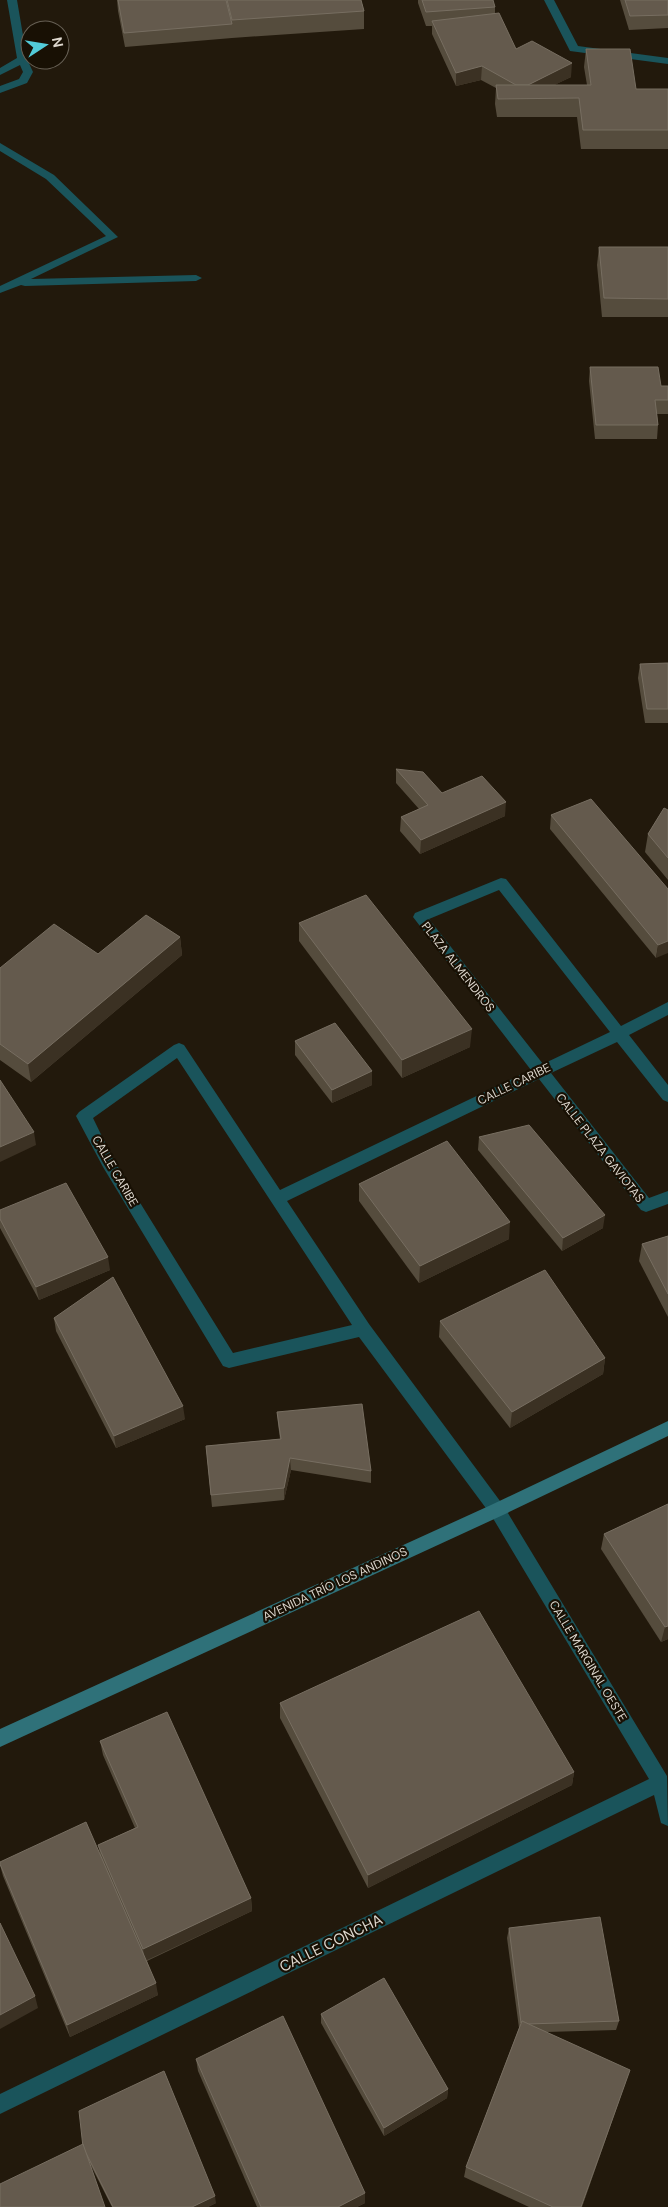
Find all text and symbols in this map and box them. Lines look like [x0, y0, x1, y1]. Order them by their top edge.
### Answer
north arrow [20, 20, 70, 70]
text: N [48, 35, 68, 49]
street label: PLAZA ALMENDROS [418, 919, 498, 1015]
street label: CALLE CARIBE [475, 1059, 553, 1109]
street label: CALLE PLAZA GAVIOTAS [552, 1090, 648, 1206]
street label: CALLE CARIBE [88, 1133, 142, 1210]
street label: AVENIDA TRÍO LOS ANDINOS [260, 1543, 410, 1625]
street label: CALLE MARGINAL OESTE [546, 1598, 631, 1725]
street label: CALLE CONCHA [276, 1909, 386, 1977]

